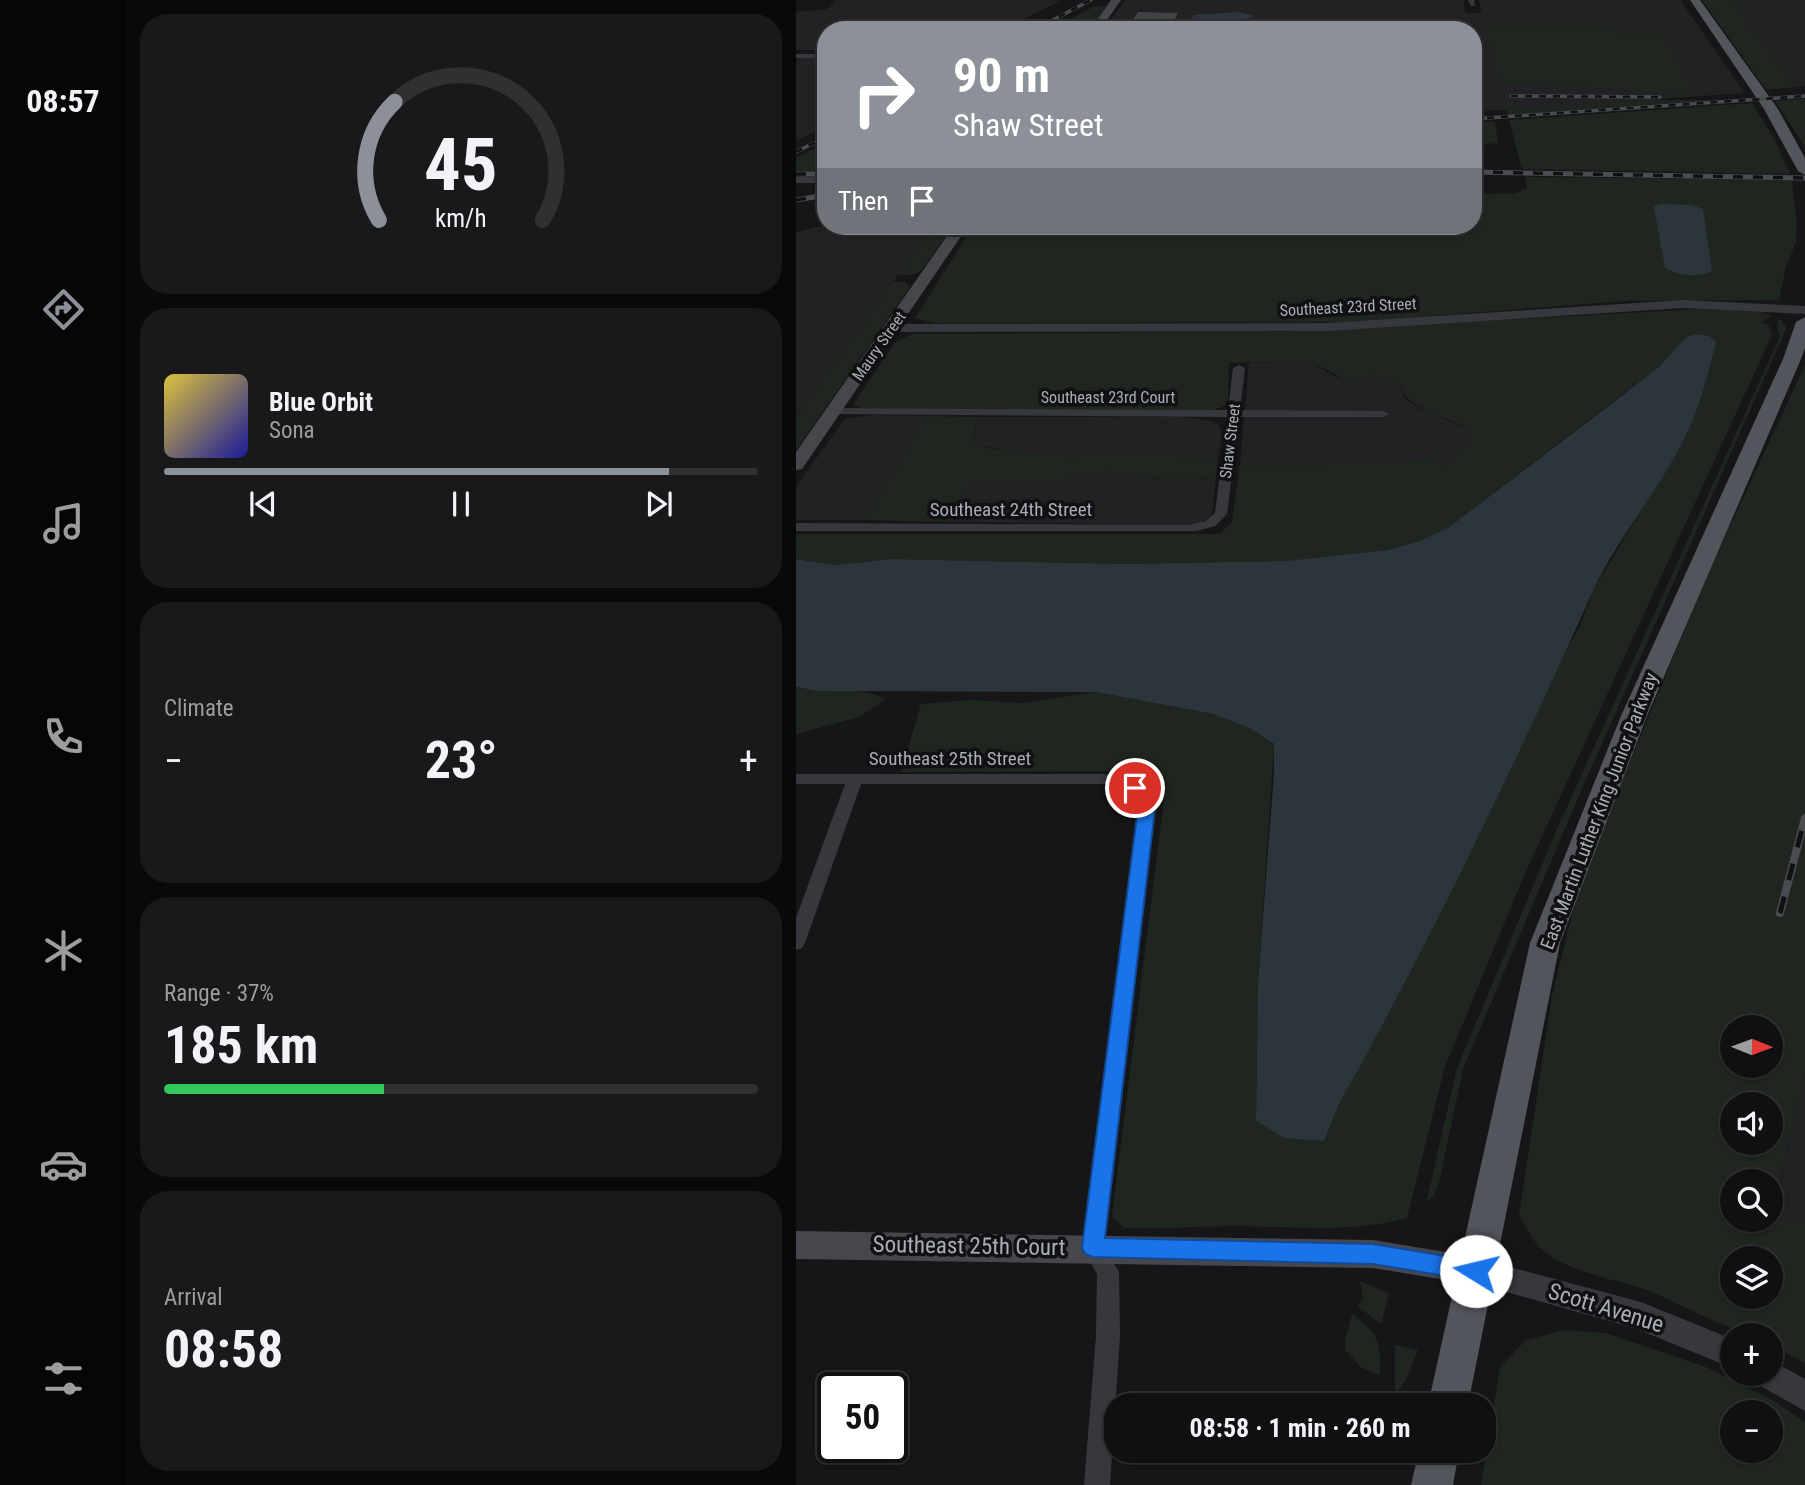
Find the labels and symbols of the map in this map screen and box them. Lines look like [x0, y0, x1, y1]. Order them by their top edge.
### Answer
street label: Southeast 23rd Street [1279, 294, 1417, 320]
street label: Maury Street [848, 307, 910, 384]
street label: Southeast 23rd Court [1041, 388, 1175, 407]
street label: Shaw Street [1216, 402, 1244, 480]
street label: Southeast 24th Street [930, 498, 1092, 521]
street label: East Martin Luther King Junior Parkway [1535, 669, 1663, 953]
street label: Southeast 25th Street [869, 747, 1031, 770]
pin [1105, 758, 1165, 818]
north arrow [1720, 1015, 1783, 1078]
street label: Southeast 25th Court [872, 1231, 1066, 1261]
position arrow [1439, 1234, 1513, 1308]
street label: Scott Avenue [1545, 1278, 1667, 1338]
speed limit sign: 50 [817, 1372, 908, 1463]

